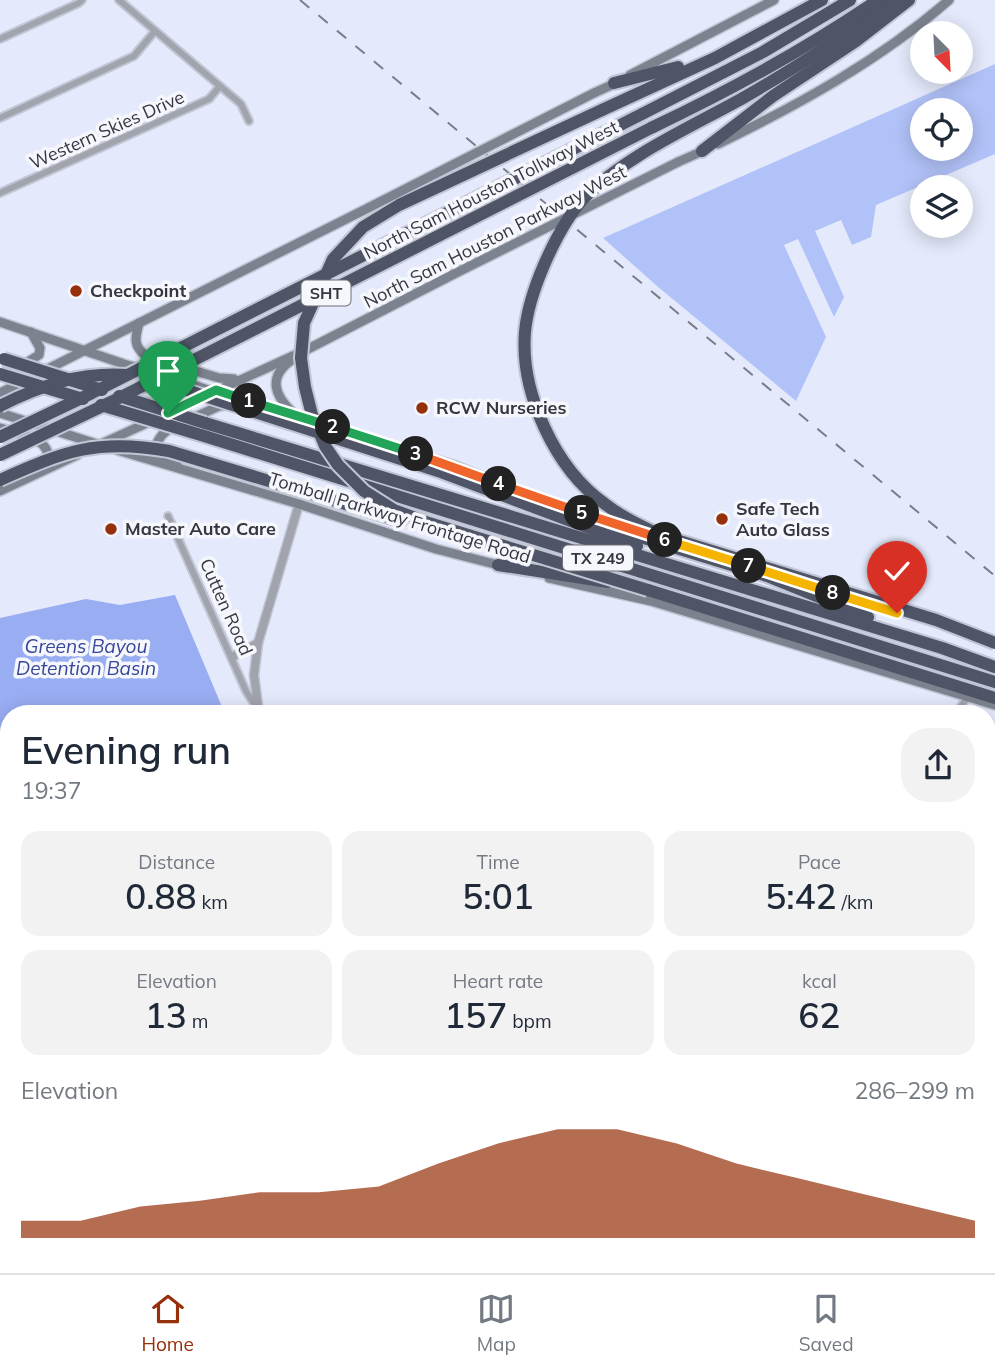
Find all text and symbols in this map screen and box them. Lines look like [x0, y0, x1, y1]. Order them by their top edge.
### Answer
north arrow [910, 21, 973, 84]
map controls [910, 21, 973, 238]
street label: Western Skies Drive [26, 85, 188, 174]
button: locate [910, 98, 973, 161]
street label: North Sam Houston Tollway West [360, 115, 622, 264]
street label: North Sam Houston Parkway West [360, 160, 630, 313]
button: layers [910, 175, 973, 238]
place label: Checkpoint [90, 279, 186, 302]
road number: SHT [302, 280, 350, 306]
marker: Checkpoint [68, 283, 84, 299]
pin [138, 341, 198, 413]
icon: arrive [149, 352, 187, 390]
pin: 1 [232, 384, 266, 418]
text: 1 [243, 388, 254, 412]
place label: RCW Nurseries [436, 396, 567, 419]
marker: RCW Nurseries [414, 400, 430, 416]
pin: 2 [316, 410, 350, 444]
text: 2 [327, 414, 338, 438]
pin: 3 [398, 436, 434, 472]
text: 3 [410, 441, 421, 465]
pin: 4 [482, 466, 516, 502]
street label: Tomball Parkway Frontage Road [267, 467, 534, 568]
text: 4 [493, 471, 504, 495]
pin: 5 [564, 496, 600, 530]
place label: Safe Tech Auto Glass [736, 497, 830, 541]
text: 5 [576, 500, 587, 524]
marker: Safe Tech Auto Glass [714, 511, 730, 527]
place label: Master Auto Care [125, 517, 276, 540]
marker: Master Auto Care [103, 521, 119, 537]
pin: 6 [648, 522, 682, 558]
text: 6 [659, 527, 670, 551]
pin [867, 541, 927, 613]
road number: TX 249 [563, 545, 633, 570]
pin: 7 [732, 548, 766, 584]
icon: check [878, 552, 916, 590]
text: 7 [743, 553, 754, 577]
street label: Cutten Road [195, 555, 258, 659]
pin: 8 [816, 576, 850, 610]
text: 8 [827, 580, 838, 604]
water label: Greens Bayou Detention Basin [16, 634, 156, 680]
text: Evening run [21, 726, 231, 774]
button: share [901, 728, 975, 802]
text: 19:37 [21, 776, 81, 805]
text: Distance [138, 850, 215, 874]
text: Time [476, 850, 520, 874]
text: Pace [798, 850, 841, 874]
text: 0.88 [125, 874, 197, 918]
text: 5:01 [462, 874, 534, 918]
text: 5:42 [765, 874, 837, 918]
text: km [197, 890, 228, 914]
text: /km [837, 890, 873, 914]
text: Elevation [136, 969, 217, 993]
text: Heart rate [453, 969, 543, 993]
text: kcal [802, 969, 837, 993]
text: 13 [145, 993, 187, 1037]
text: 157 [444, 993, 507, 1037]
text: 62 [798, 993, 840, 1037]
text: m [187, 1009, 209, 1033]
text: bpm [507, 1009, 552, 1033]
text: Elevation [21, 1076, 118, 1105]
text: 286–299 m [854, 1076, 975, 1105]
tab: Home [141, 1290, 194, 1356]
tab: Map [477, 1290, 516, 1356]
tab: Saved [799, 1290, 854, 1356]

